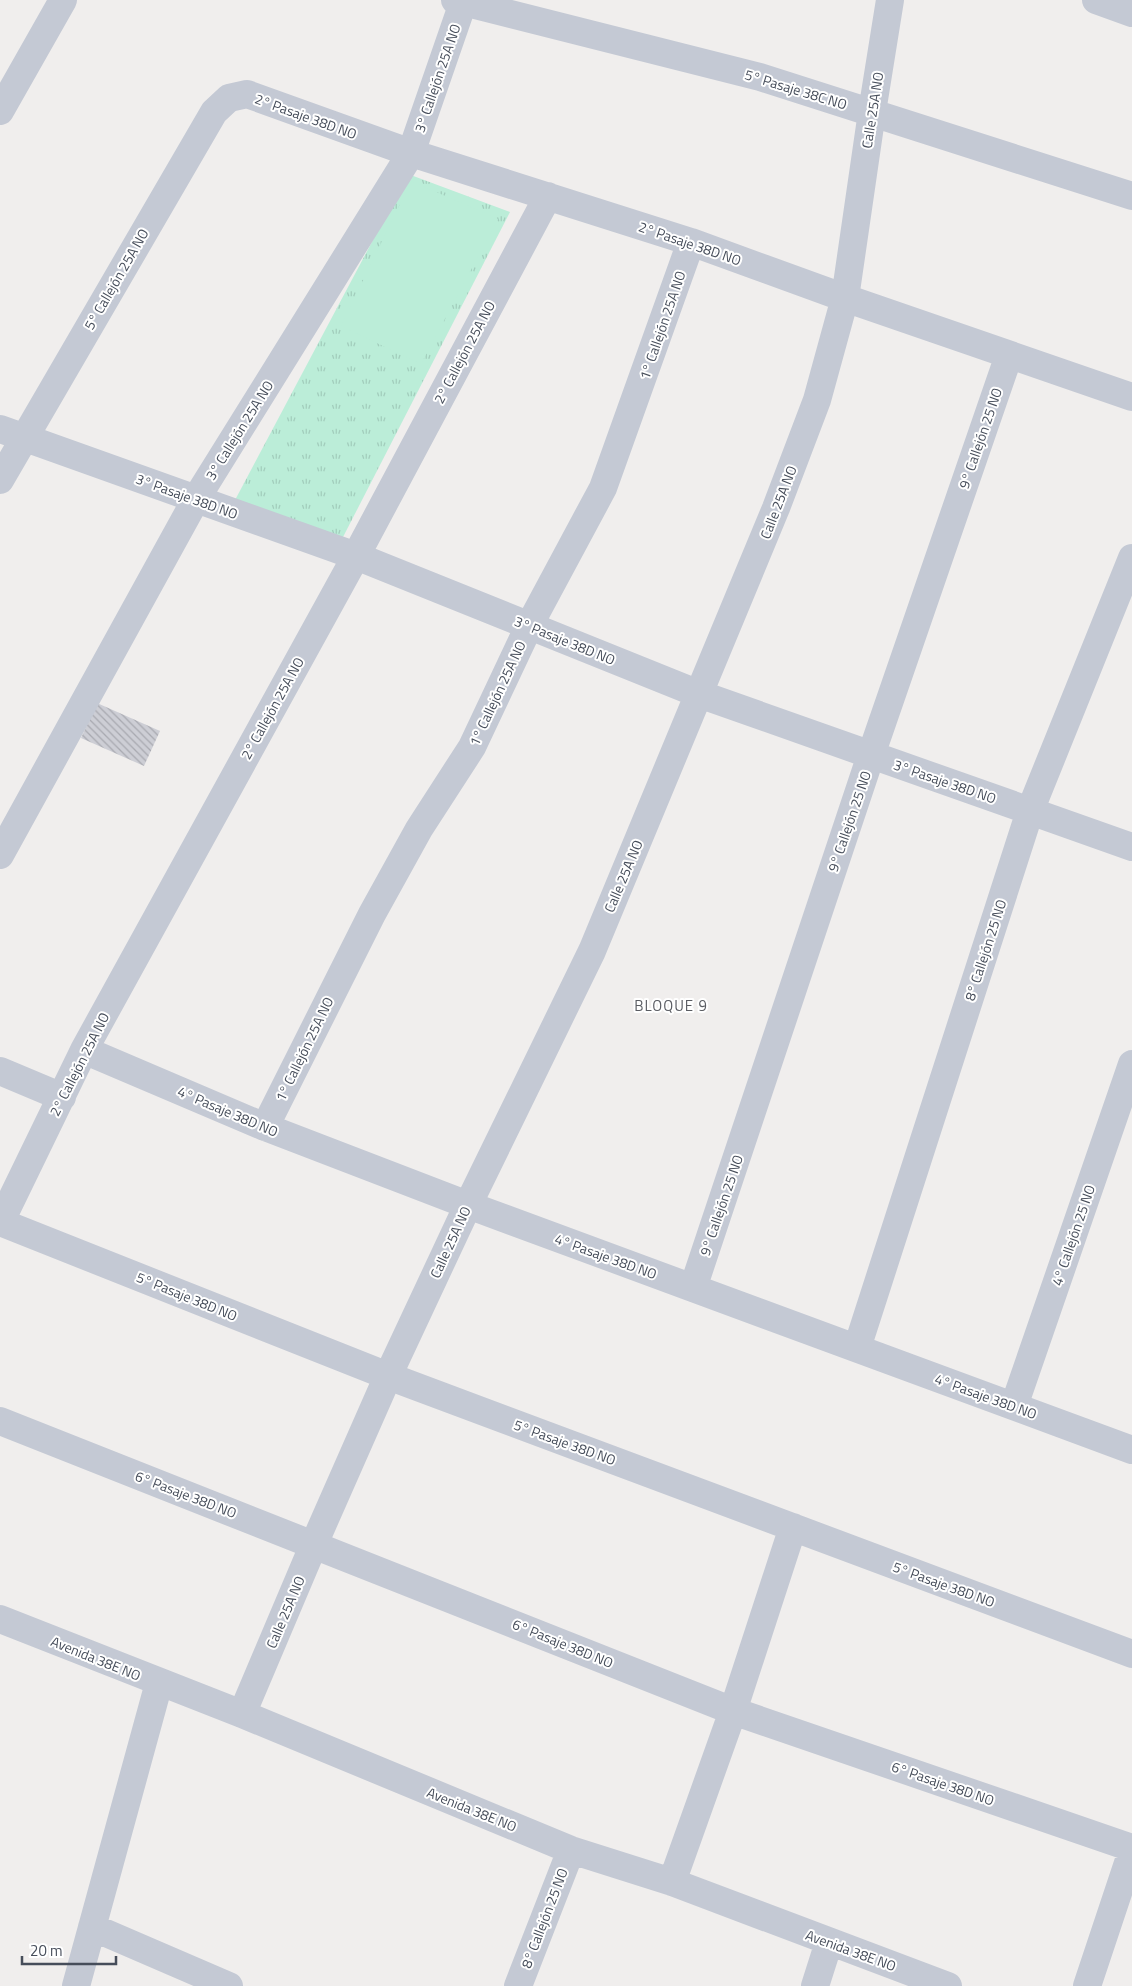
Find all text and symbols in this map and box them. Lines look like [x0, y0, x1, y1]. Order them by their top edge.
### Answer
street label: 3° Callejón 25A NO [409, 21, 465, 135]
street label: 5° Pasaje 38C NO [742, 63, 850, 115]
street label: Calle 25A NO [856, 70, 888, 150]
street label: 2° Pasaje 38D NO [252, 88, 360, 144]
street label: 2° Pasaje 38D NO [636, 216, 744, 270]
street label: 5° Callejón 25A NO [78, 224, 154, 334]
street label: 1° Callejón 25A NO [634, 268, 690, 382]
street label: 2° Callejón 25A NO [428, 297, 500, 407]
street label: 3° Callejón 25A NO [200, 376, 278, 484]
street label: 9° Callejón 25 NO [953, 385, 1007, 491]
street label: Calle 25A NO [754, 462, 802, 542]
street label: 3° Pasaje 38D NO [133, 468, 241, 524]
street label: 3° Pasaje 38D NO [511, 610, 619, 670]
street label: 1° Callejón 25A NO [463, 637, 531, 749]
street label: 2° Callejón 25A NO [235, 653, 309, 763]
street label: 3° Pasaje 38D NO [891, 754, 999, 808]
street label: 9° Callejón 25 NO [822, 768, 876, 874]
street label: Calle 25A NO [598, 836, 648, 916]
street label: 8° Callejón 25 NO [959, 897, 1011, 1003]
street label: 1° Callejón 25A NO [270, 993, 338, 1105]
district label: BLOQUE 9 [634, 994, 708, 1017]
street label: 2° Callejón 25A NO [44, 1009, 114, 1119]
street label: 4° Pasaje 38D NO [175, 1080, 281, 1142]
street label: 9° Callejón 25 NO [694, 1152, 748, 1258]
street label: 4° Callejón 25 NO [1046, 1182, 1100, 1288]
street label: Calle 25A NO [424, 1203, 476, 1281]
street label: 4° Pasaje 38D NO [552, 1228, 660, 1284]
street label: 5° Pasaje 38D NO [133, 1266, 241, 1326]
street label: 4° Pasaje 38D NO [932, 1368, 1040, 1424]
street label: 5° Pasaje 38D NO [511, 1414, 619, 1470]
street label: 6° Pasaje 38D NO [132, 1465, 240, 1523]
street label: 5° Pasaje 38D NO [890, 1556, 998, 1612]
street label: Calle 25A NO [260, 1572, 310, 1652]
street label: 6° Pasaje 38D NO [509, 1613, 617, 1673]
street label: Avenida 38E NO [48, 1630, 144, 1686]
street label: 6° Pasaje 38D NO [889, 1756, 997, 1810]
street label: Avenida 38E NO [424, 1781, 520, 1837]
street label: 8° Callejón 25 NO [515, 1865, 573, 1971]
street label: Avenida 38E NO [803, 1924, 899, 1976]
scale bar [22, 1934, 116, 1966]
text: 20 m [30, 1939, 63, 1962]

